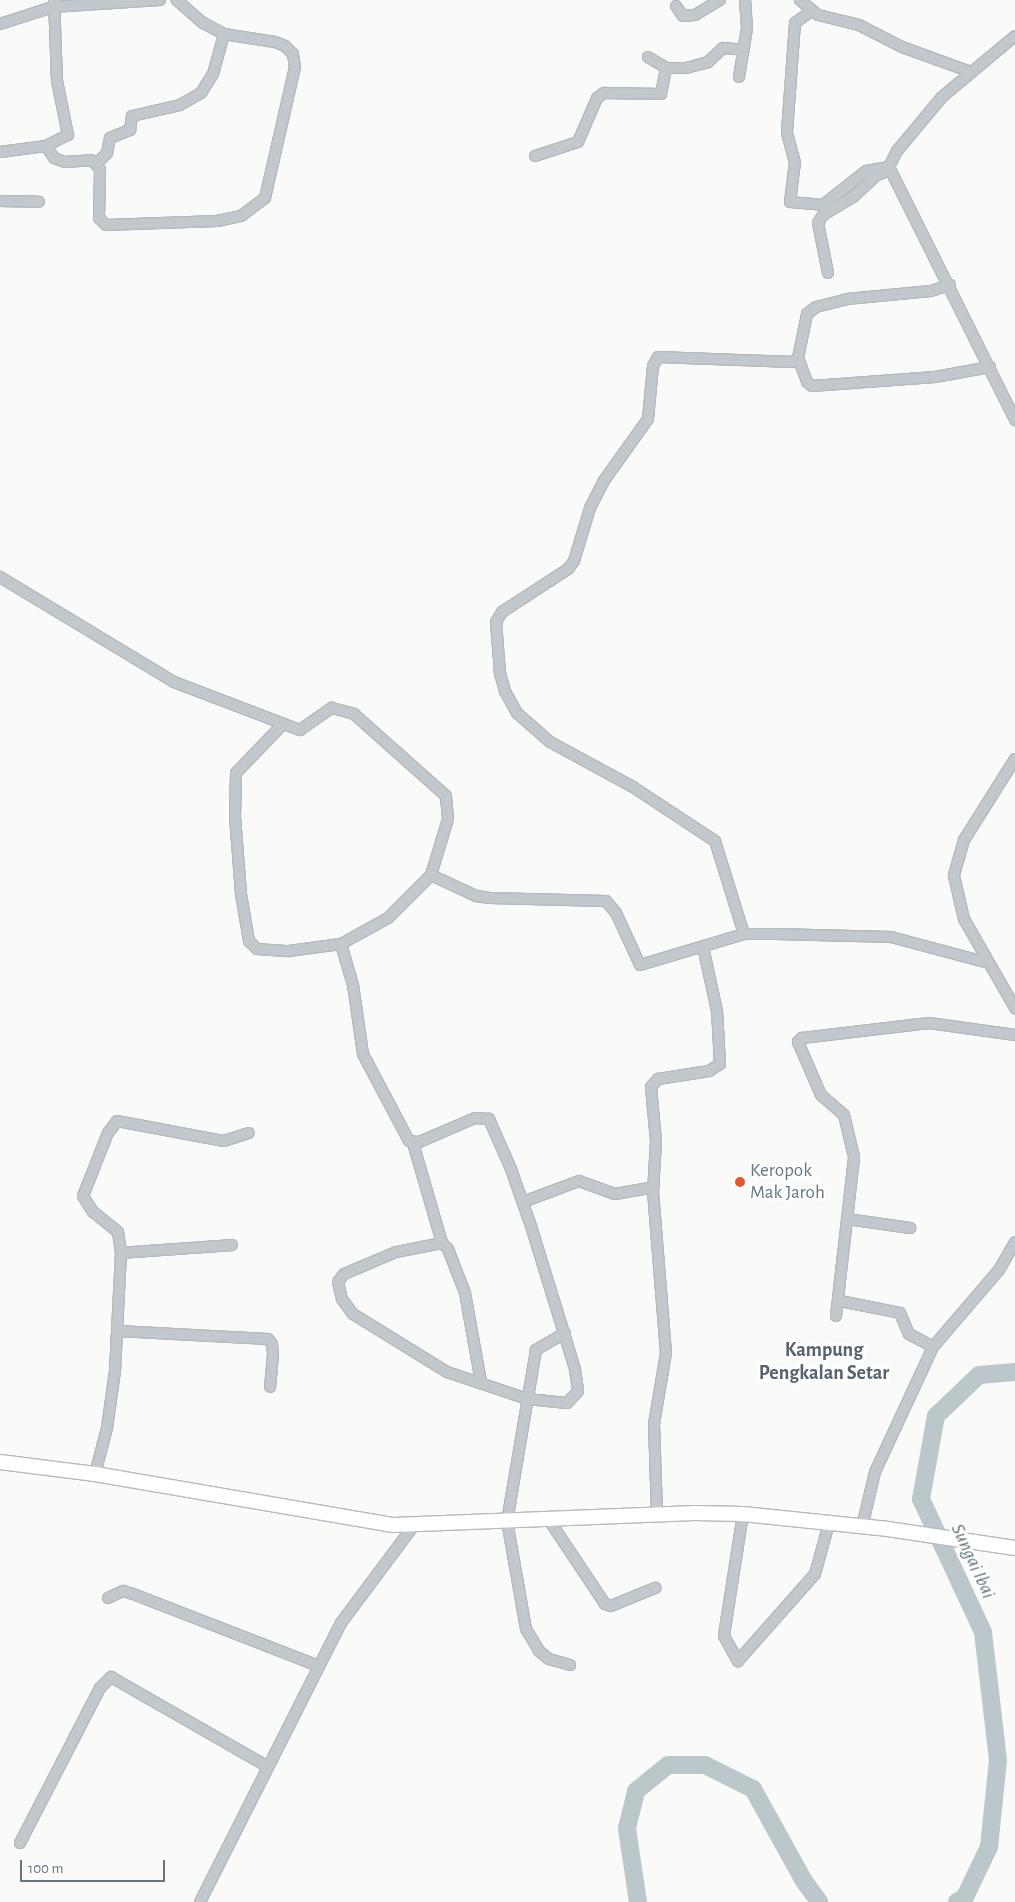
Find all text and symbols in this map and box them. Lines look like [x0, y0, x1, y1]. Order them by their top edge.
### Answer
place label: Keropok Mak Jaroh [750, 1160, 825, 1204]
marker: Keropok Mak Jaroh [734, 1176, 746, 1188]
district label: Kampung Pengkalan Setar [759, 1339, 889, 1386]
water label: Sungai Ibai [945, 1520, 1001, 1602]
scale bar [22, 1850, 168, 1882]
text: 100 m [28, 1861, 63, 1876]

